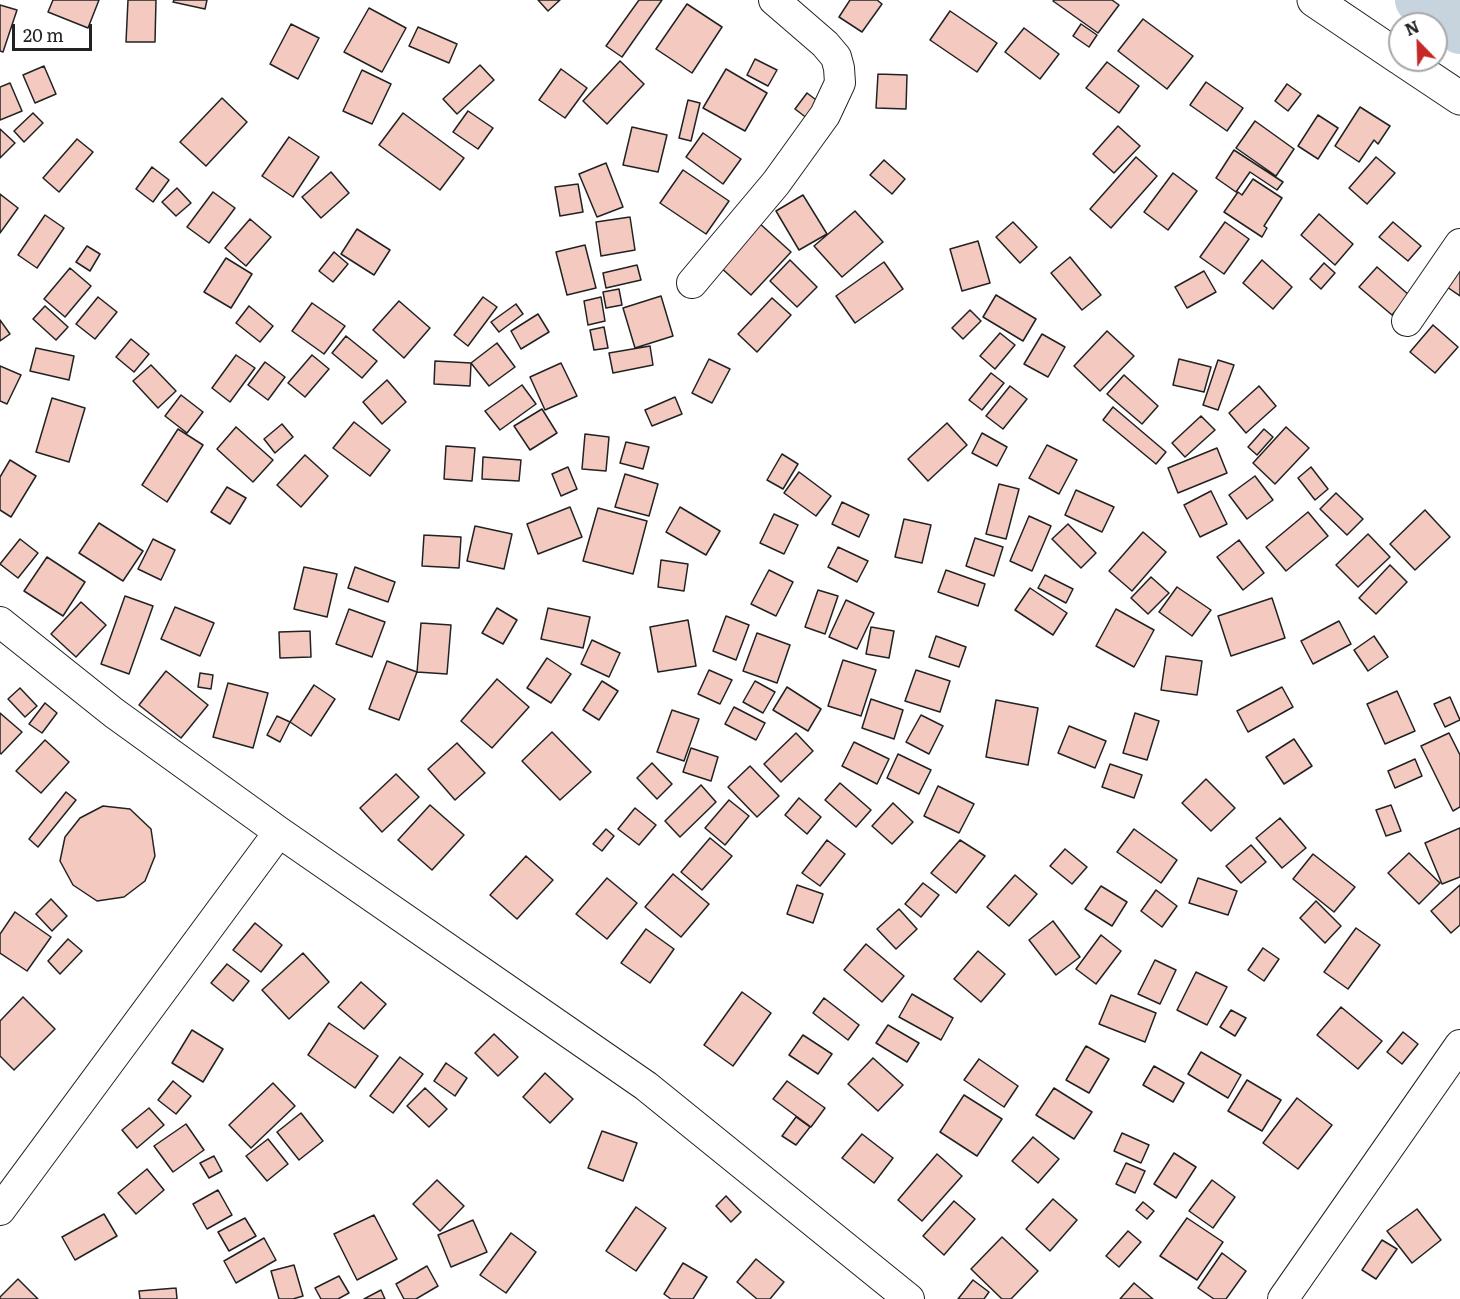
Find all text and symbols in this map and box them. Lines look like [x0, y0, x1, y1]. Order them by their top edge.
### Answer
scale bar [15, 12, 94, 50]
north arrow [1388, 12, 1448, 72]
text: N [1401, 14, 1423, 41]
text: 20 m [23, 21, 64, 48]

